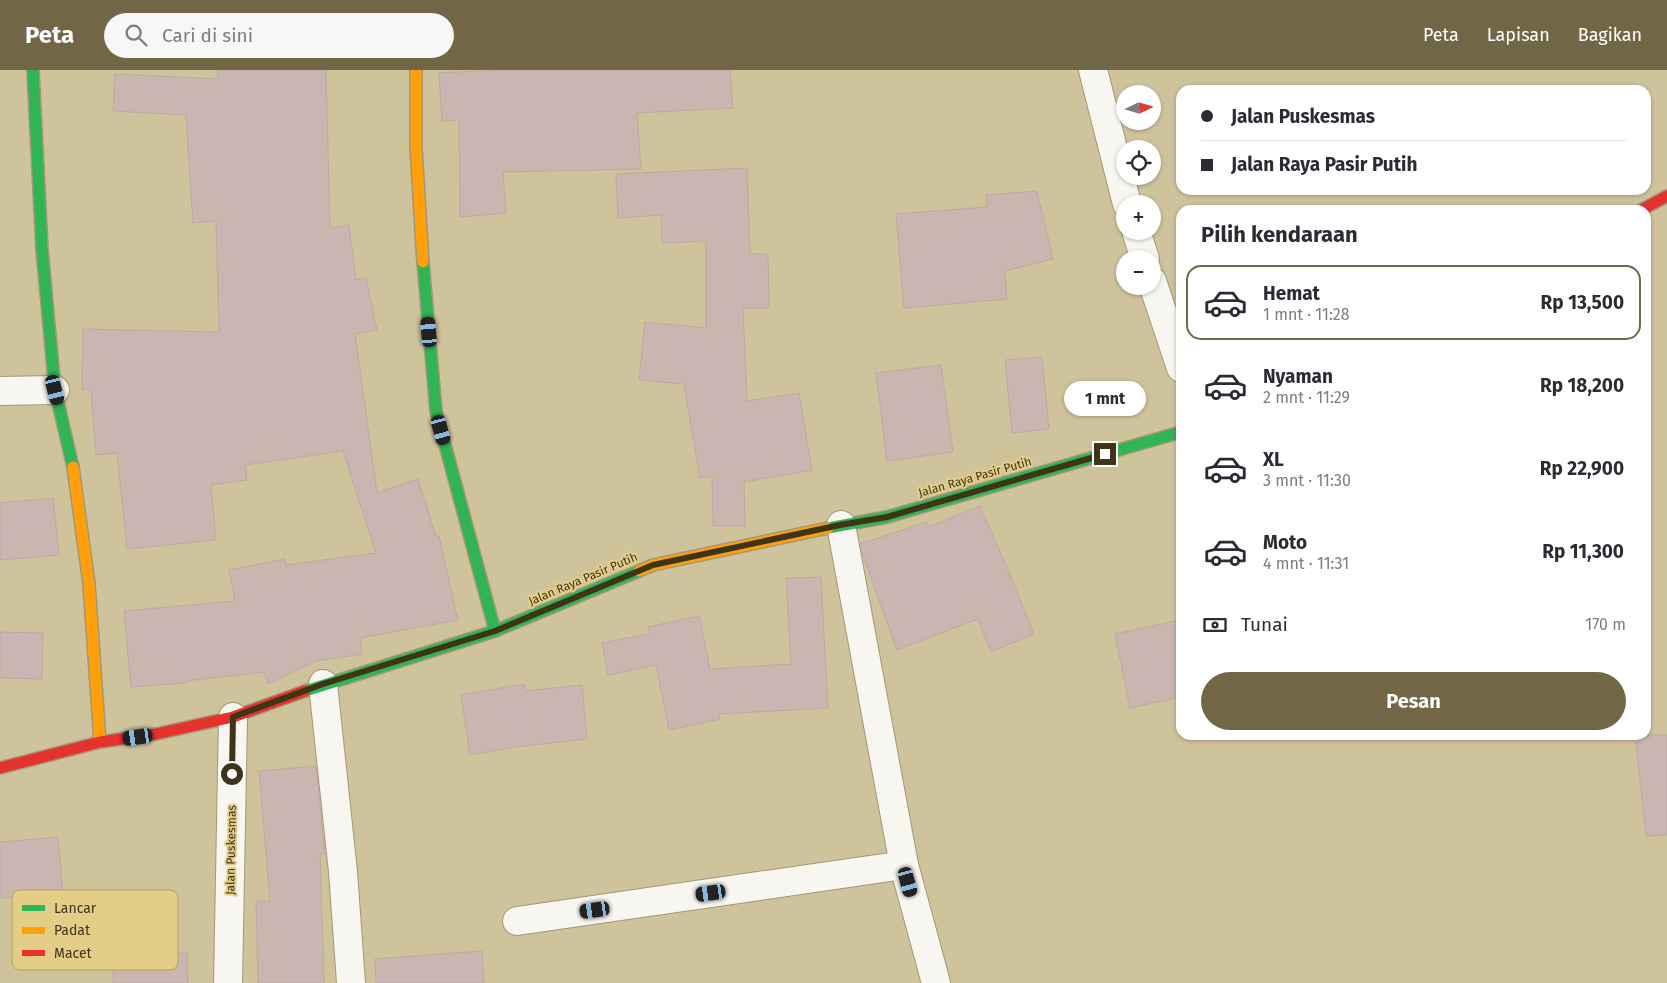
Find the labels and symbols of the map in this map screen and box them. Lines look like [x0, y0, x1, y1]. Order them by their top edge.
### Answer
north arrow [1116, 85, 1161, 130]
car [420, 316, 437, 348]
car [44, 374, 65, 406]
callout: 1 mnt [1064, 382, 1146, 416]
car [429, 414, 452, 446]
route end [1094, 443, 1116, 465]
street label: Jalan Raya Pasir Putih [917, 454, 1033, 500]
street label: Jalan Raya Pasir Putih [526, 550, 640, 608]
car [122, 727, 153, 747]
route start [221, 763, 243, 785]
street label: Jalan Puskesmas [223, 805, 239, 895]
car [896, 866, 919, 898]
car [695, 883, 726, 903]
legend [12, 890, 178, 970]
text: Lancar [54, 900, 97, 917]
car [579, 900, 610, 920]
text: Padat [54, 922, 91, 939]
text: Macet [54, 945, 93, 962]

